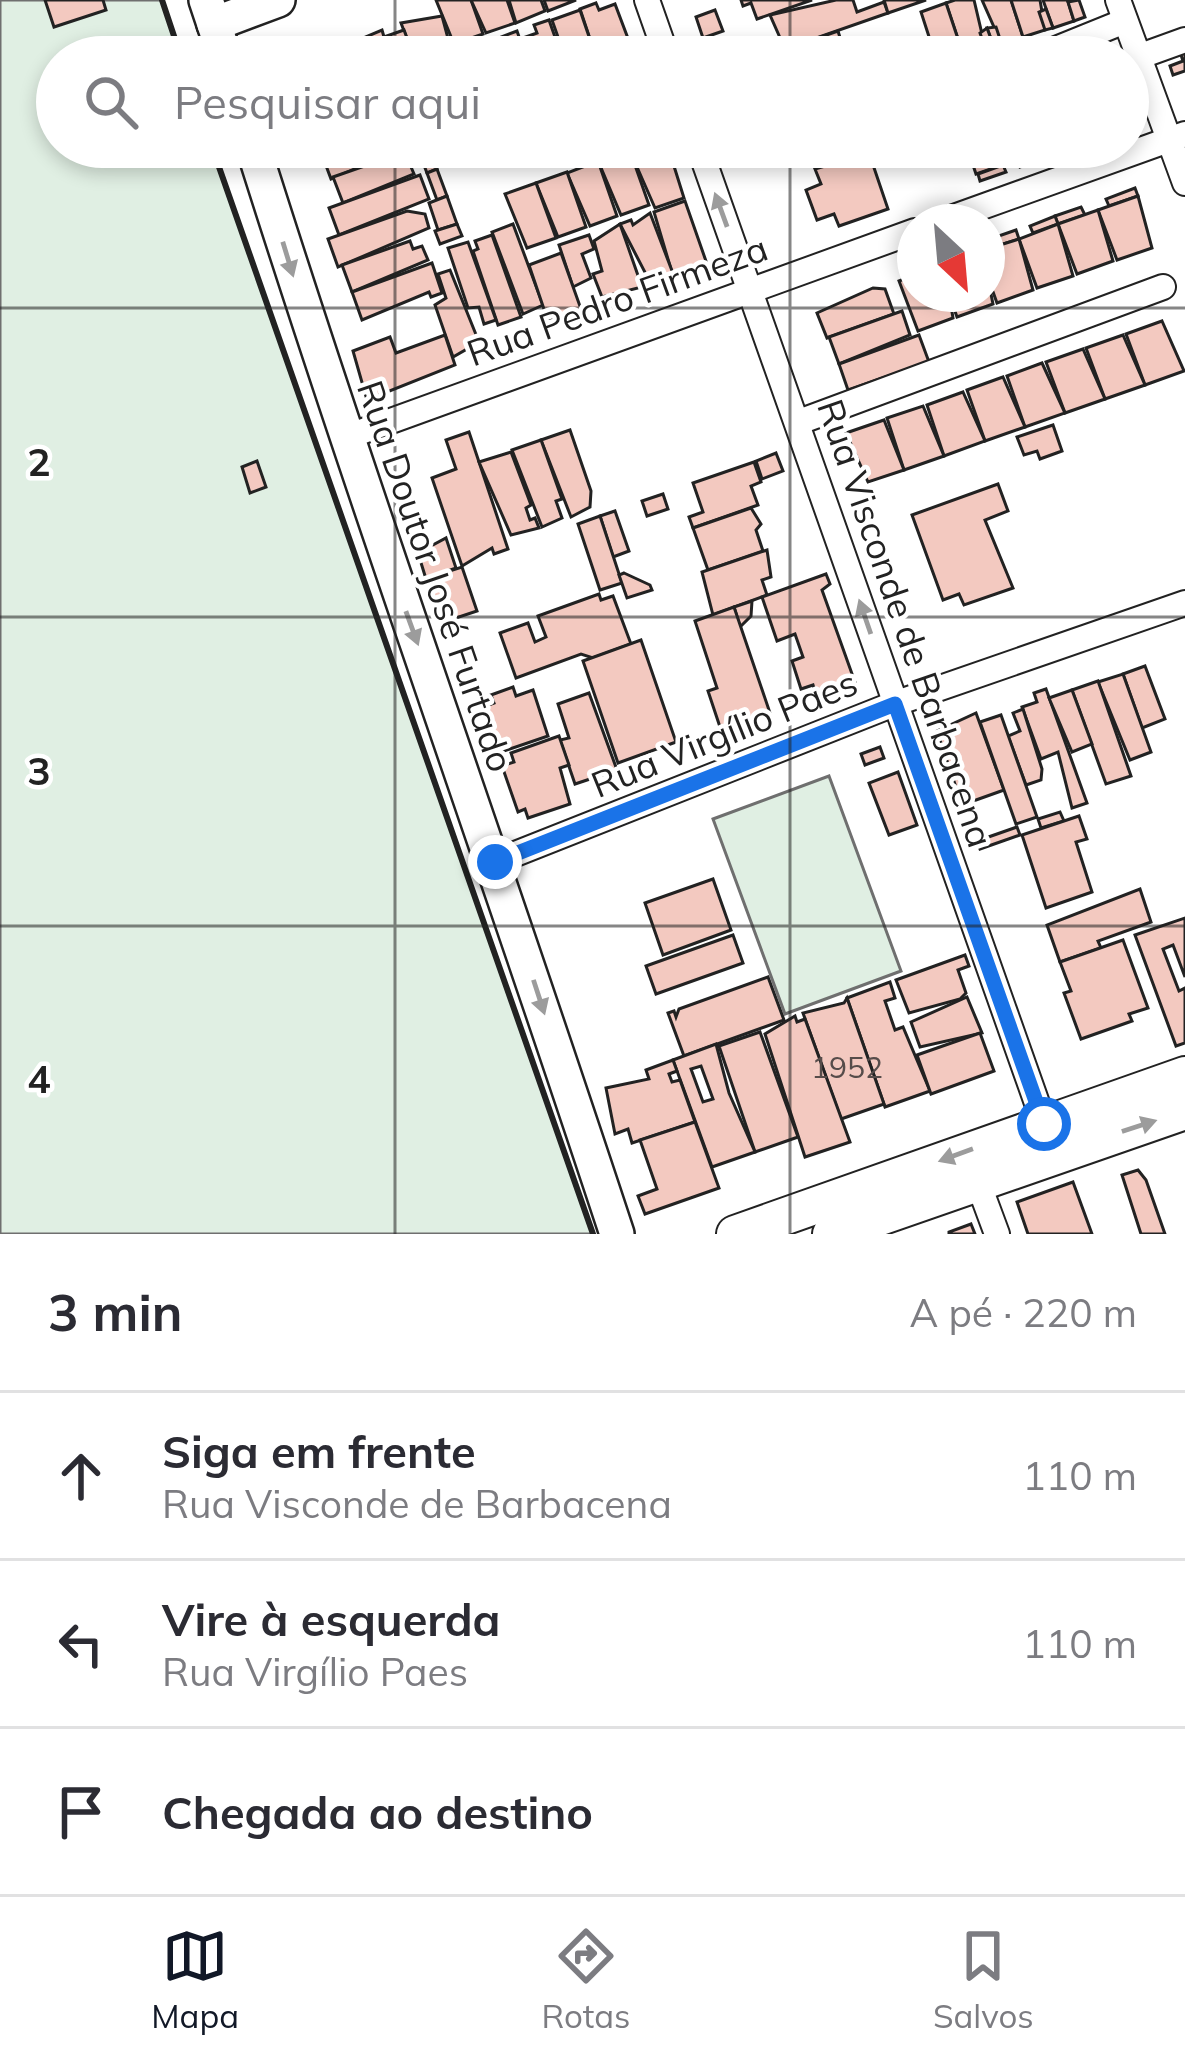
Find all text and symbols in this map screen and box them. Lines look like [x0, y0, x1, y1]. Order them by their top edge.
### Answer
search box [36, 36, 1149, 168]
icon: search [78, 69, 144, 135]
text: Pesquisar aqui [174, 74, 481, 130]
one-way arrow [711, 192, 729, 228]
north arrow [897, 204, 1005, 312]
street label: Rua Pedro Firmeza [461, 225, 773, 375]
one-way arrow [280, 241, 298, 278]
street label: Rua Doutor José Furtado [348, 375, 524, 777]
street label: Rua Visconde de Barbacena [808, 393, 1004, 853]
text: 2 [27, 437, 51, 486]
one-way arrow [855, 599, 873, 635]
one-way arrow [404, 611, 422, 647]
street label: Rua Virgílio Paes [585, 659, 863, 807]
text: 3 [27, 746, 51, 795]
route end [468, 835, 522, 889]
one-way arrow [531, 979, 550, 1016]
house number: 1952 [811, 1048, 883, 1086]
text: 4 [27, 1054, 51, 1103]
route start [1017, 1097, 1071, 1151]
one-way arrow [1121, 1116, 1157, 1134]
one-way arrow [937, 1147, 973, 1165]
text: 3 min [48, 1280, 183, 1344]
text: A pé · 220 m [910, 1288, 1137, 1337]
text: Siga em frente [162, 1423, 476, 1479]
icon: ahead [48, 1443, 114, 1509]
text: 110 m [1022, 1451, 1137, 1500]
text: Rua Visconde de Barbacena [162, 1479, 672, 1528]
text: Vire à esquerda [162, 1591, 500, 1647]
icon: left [48, 1611, 114, 1677]
text: 110 m [1022, 1619, 1137, 1668]
text: Rua Virgílio Paes [162, 1647, 468, 1696]
icon: arrive [48, 1779, 114, 1845]
text: Chegada ao destino [162, 1784, 593, 1840]
tab: Mapa [151, 1923, 239, 2036]
tab: Rotas [542, 1923, 630, 2036]
tab: Salvos [933, 1923, 1034, 2036]

